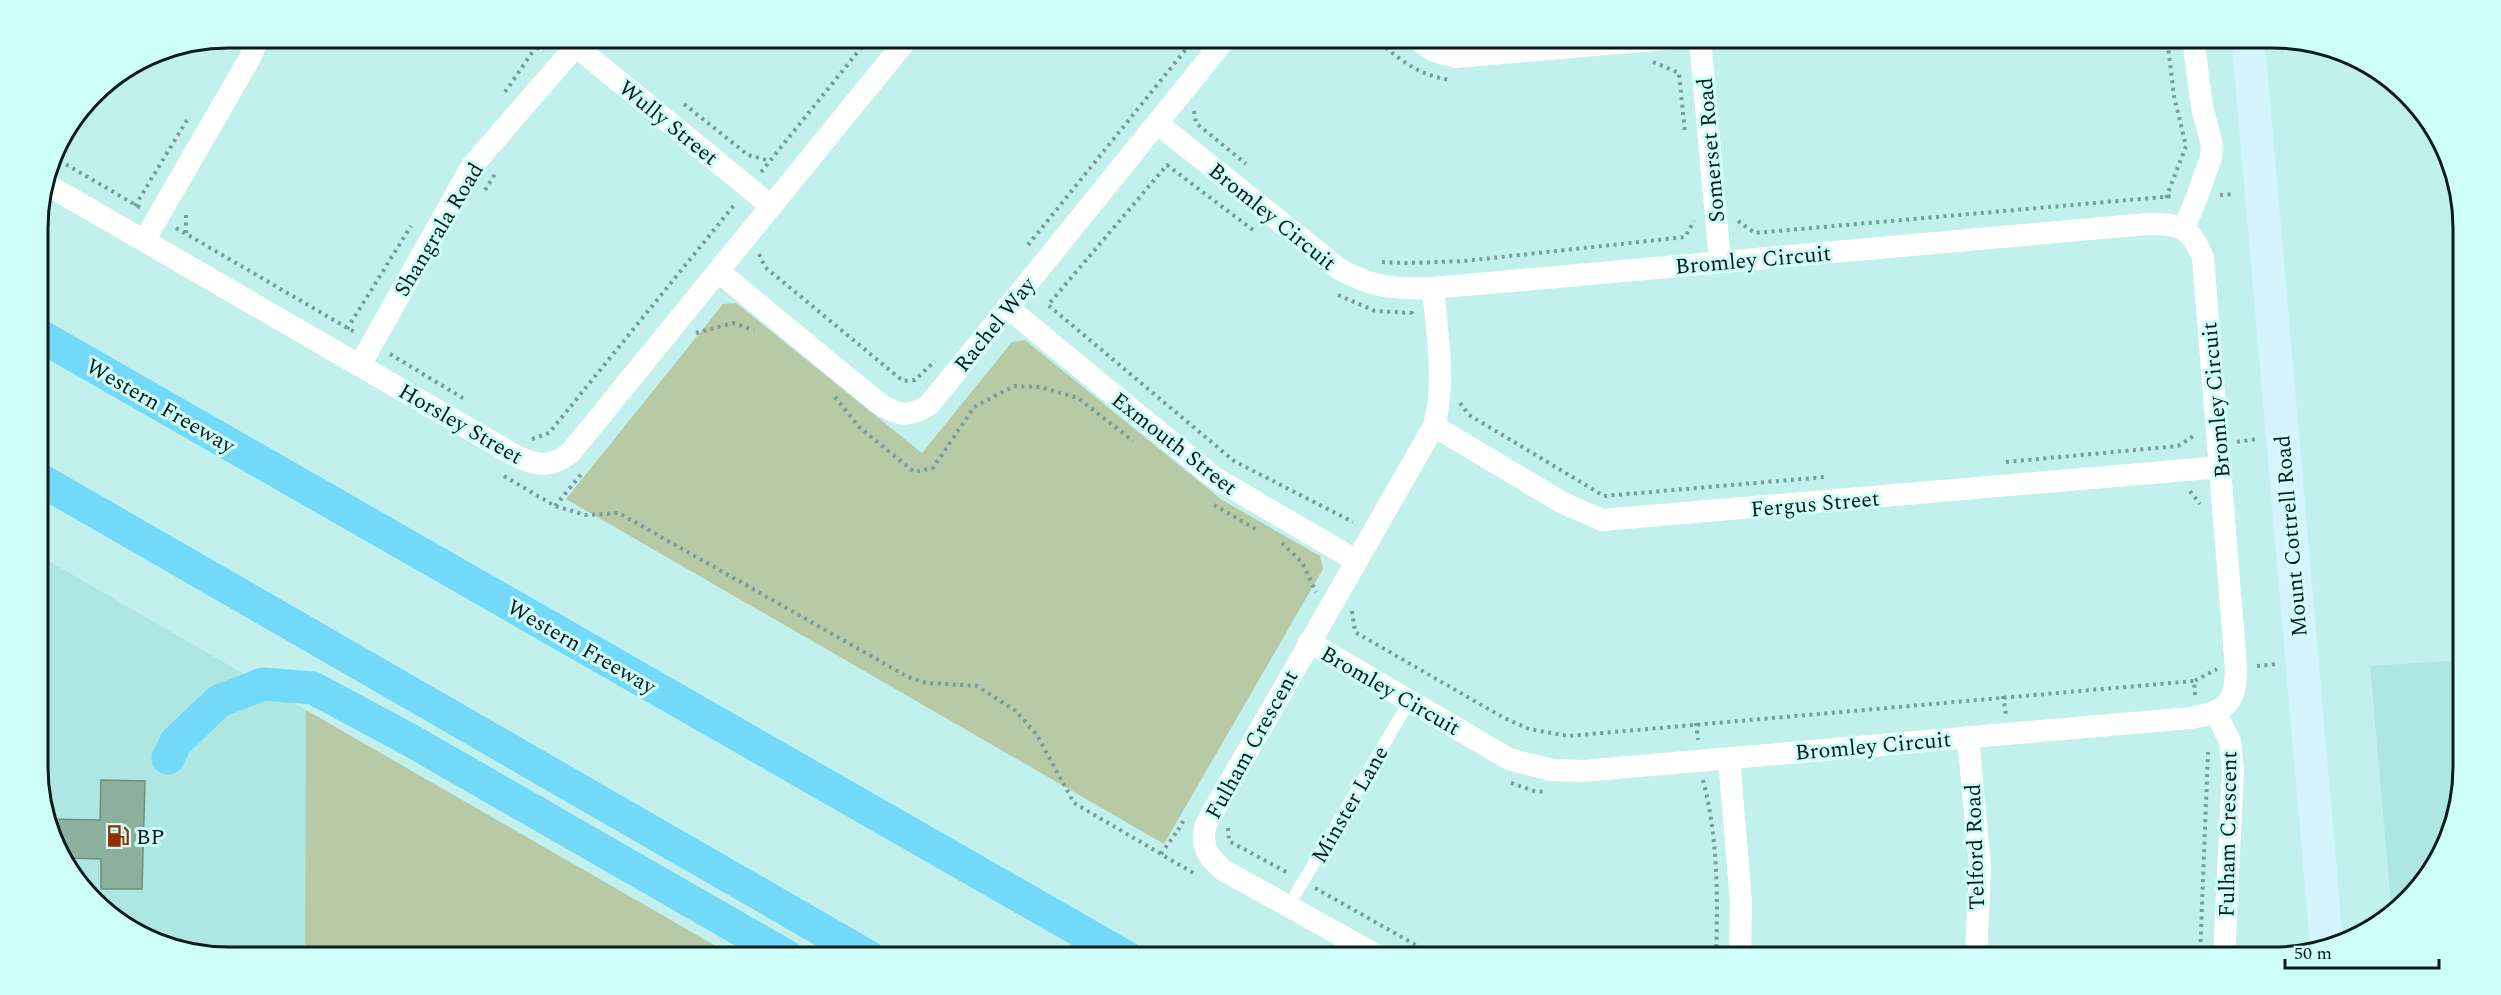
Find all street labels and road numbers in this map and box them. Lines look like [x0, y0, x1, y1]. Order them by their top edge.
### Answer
street label: Wully Street [611, 72, 725, 174]
street label: Somerset Road [1689, 76, 1734, 224]
street label: Bromley Circuit [1201, 155, 1343, 279]
street label: Shangrala Road [386, 156, 492, 303]
street label: Bromley Circuit [1674, 237, 1833, 284]
street label: Rachel Way [947, 269, 1045, 380]
street label: Bromley Circuit [2193, 320, 2240, 479]
street label: Western Freeway [80, 350, 242, 463]
street label: Horsley Street [392, 375, 529, 473]
street label: Exmouth Street [1104, 384, 1244, 504]
street label: Mount Cottrell Road [2266, 434, 2317, 638]
street label: Fergus Street [1749, 482, 1881, 527]
street label: Western Freeway [501, 591, 663, 704]
street label: Bromley Circuit [1314, 638, 1466, 745]
street label: Fulham Crescent [1197, 664, 1307, 826]
street label: Bromley Circuit [1794, 723, 1953, 770]
street label: Minster Lane [1303, 740, 1397, 870]
street label: Fulham Crescent [2211, 750, 2246, 918]
street label: Telford Road [1957, 783, 1994, 911]

